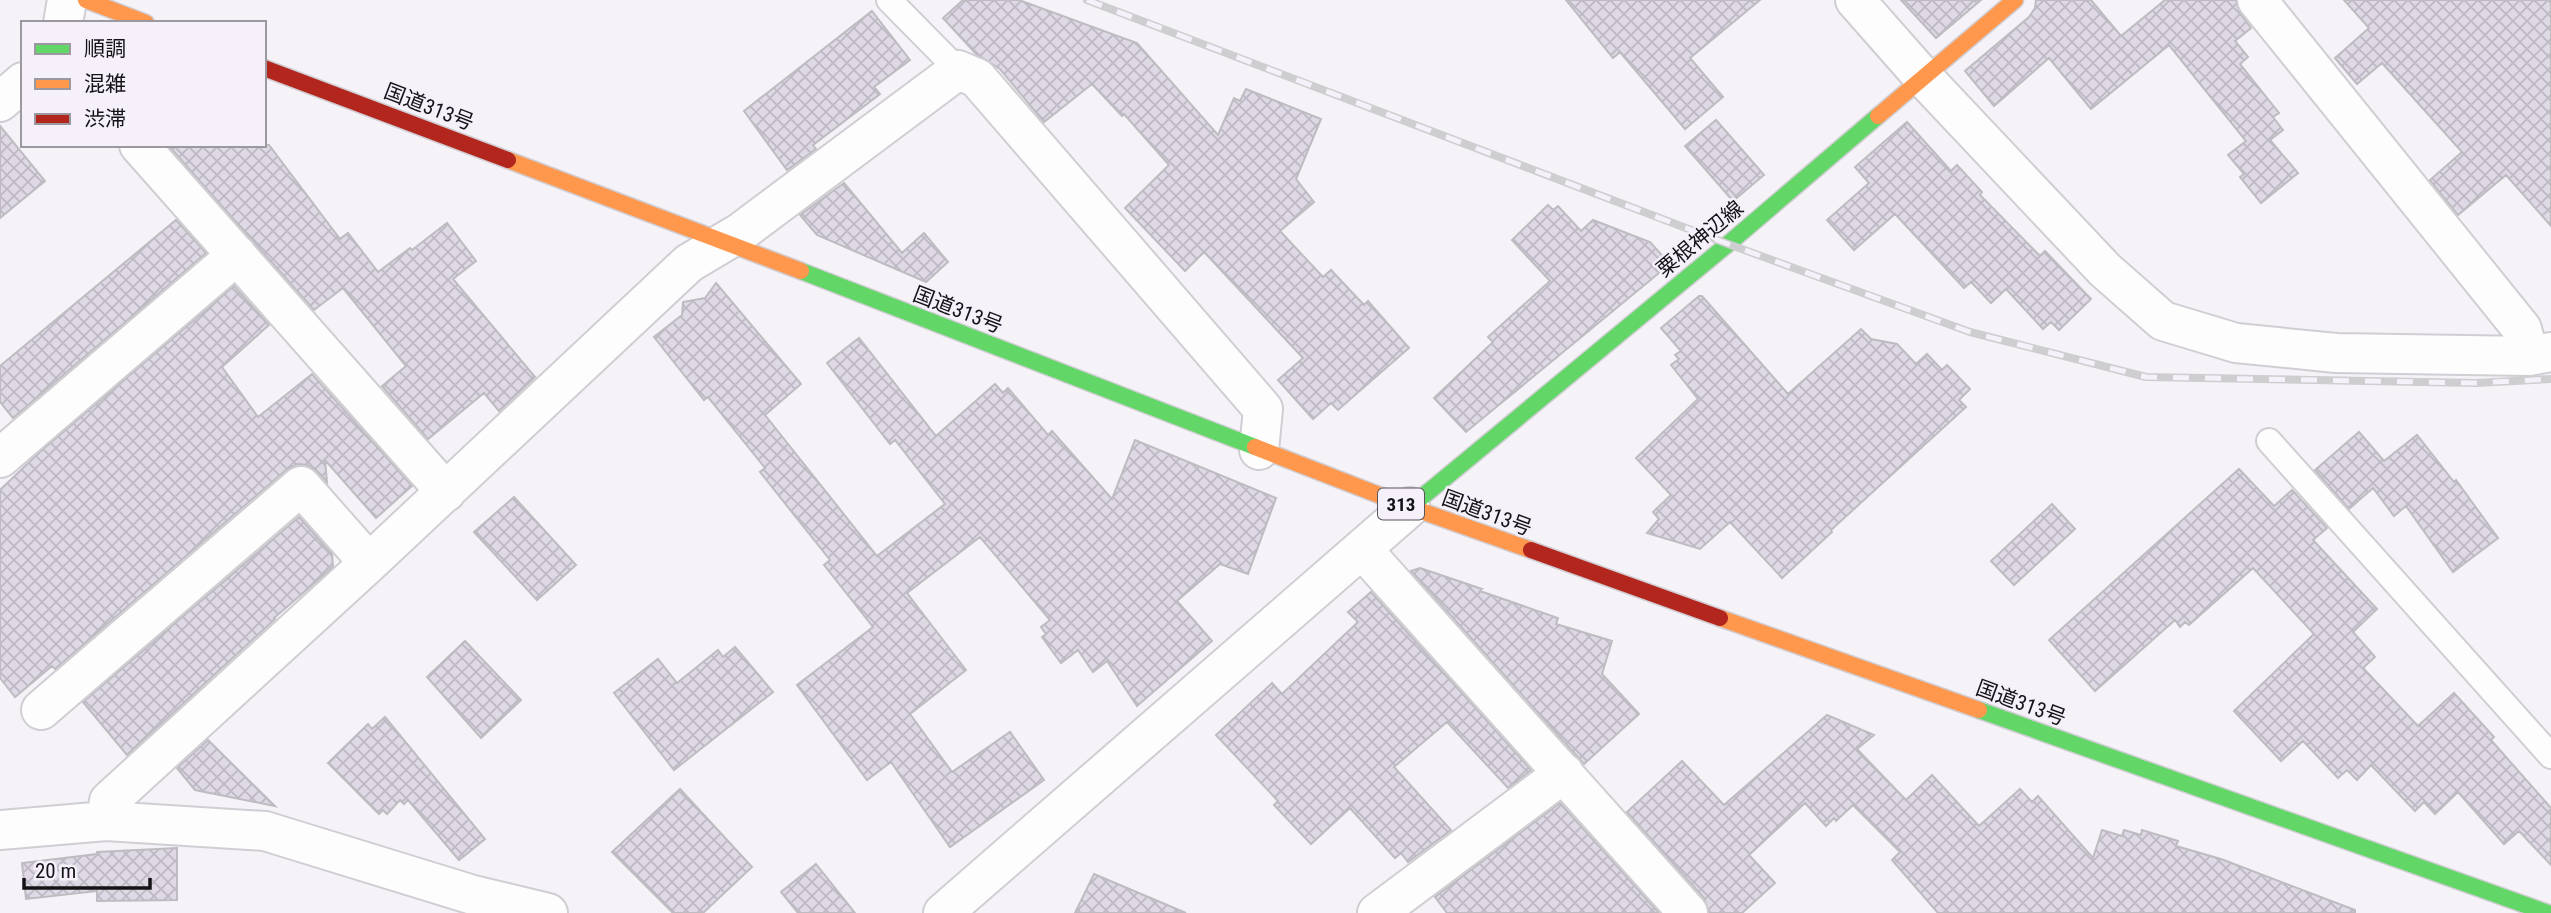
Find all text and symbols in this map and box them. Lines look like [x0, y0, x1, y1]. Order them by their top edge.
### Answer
legend [21, 21, 266, 147]
text: 順調 [84, 37, 126, 61]
text: 混雑 [84, 72, 126, 96]
street label: 国道313号 [381, 79, 477, 135]
text: 渋滞 [84, 107, 126, 131]
street label: 粟根神辺線 [1652, 196, 1748, 282]
street label: 国道313号 [910, 282, 1006, 338]
street label: 国道313号 [1439, 486, 1535, 540]
road number: 313 [1378, 489, 1424, 520]
street label: 国道313号 [1973, 676, 2069, 730]
scale bar [24, 846, 150, 890]
text: 20 m [35, 859, 76, 883]

